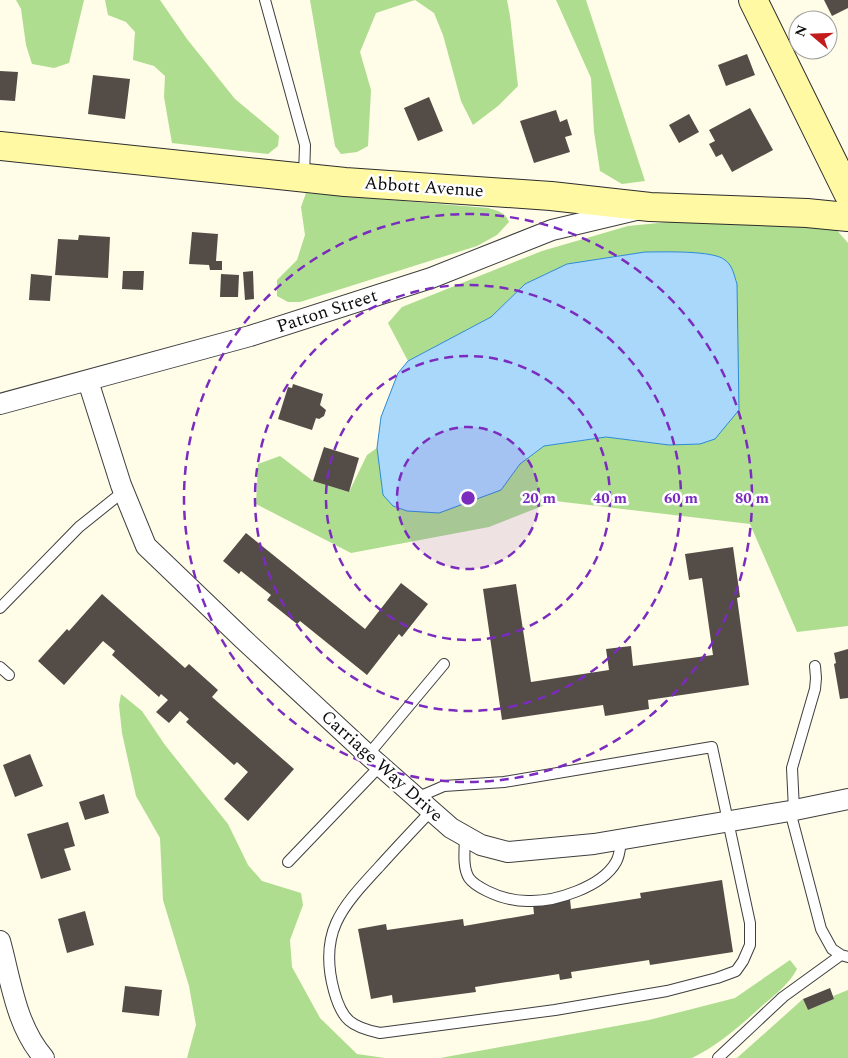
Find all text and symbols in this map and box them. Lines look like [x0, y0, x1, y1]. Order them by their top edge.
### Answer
north arrow [788, 10, 838, 60]
text: N [789, 22, 813, 40]
street label: Abbott Avenue [363, 169, 485, 205]
street label: Patton Street [273, 282, 381, 340]
text: 20 m [522, 487, 557, 510]
text: 40 m [593, 487, 628, 510]
text: 60 m [664, 487, 699, 510]
text: 80 m [735, 487, 770, 510]
centre of rings [459, 489, 477, 507]
street label: Carriage Way Drive [315, 704, 449, 828]

